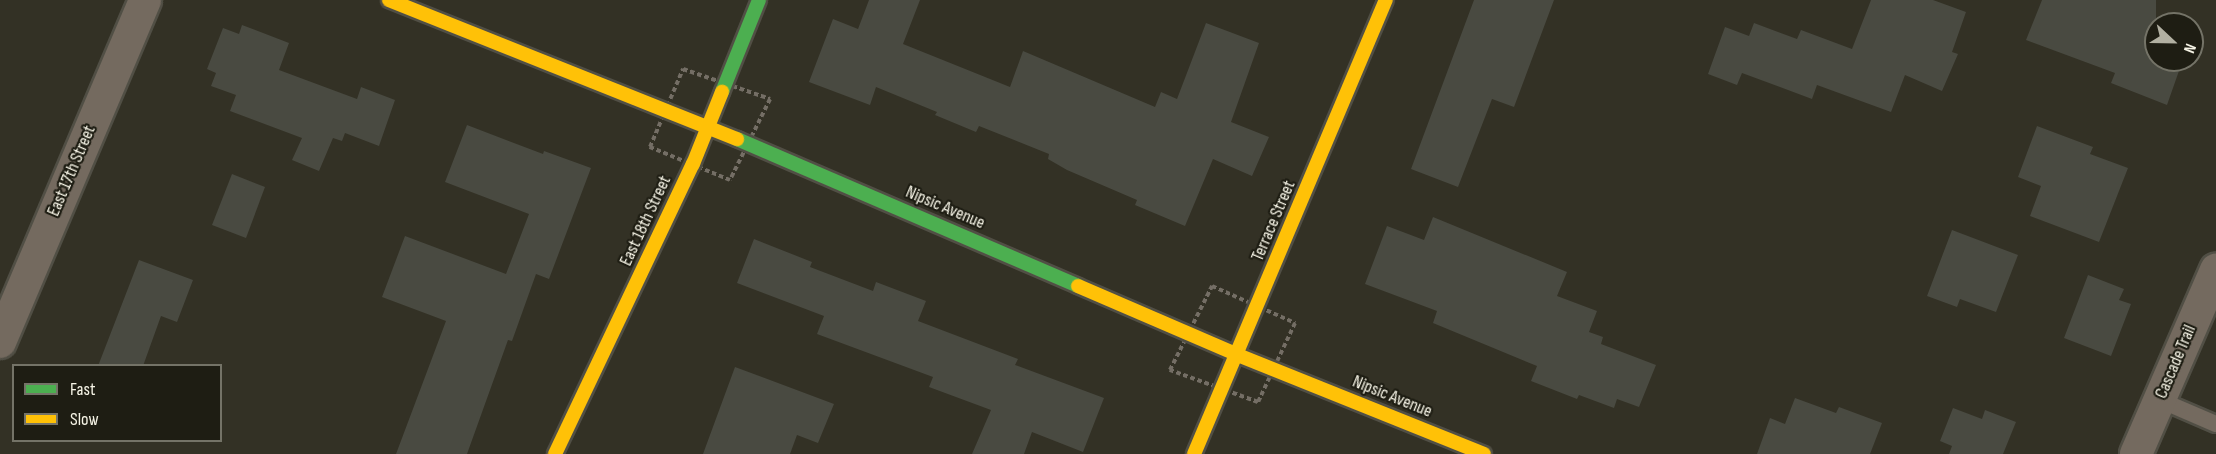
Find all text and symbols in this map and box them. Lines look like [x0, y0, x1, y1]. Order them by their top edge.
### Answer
north arrow [2144, 12, 2204, 72]
text: N [2179, 41, 2200, 56]
street label: East 17th Street [43, 122, 101, 220]
street label: East 18th Street [616, 172, 676, 270]
street label: Terrace Street [1247, 177, 1301, 265]
street label: Nipsic Avenue [902, 182, 988, 234]
street label: Cascade Trail [2151, 322, 2201, 402]
legend [12, 364, 222, 442]
street label: Nipsic Avenue [1349, 371, 1435, 423]
text: Fast [70, 379, 95, 400]
text: Slow [70, 409, 99, 430]

